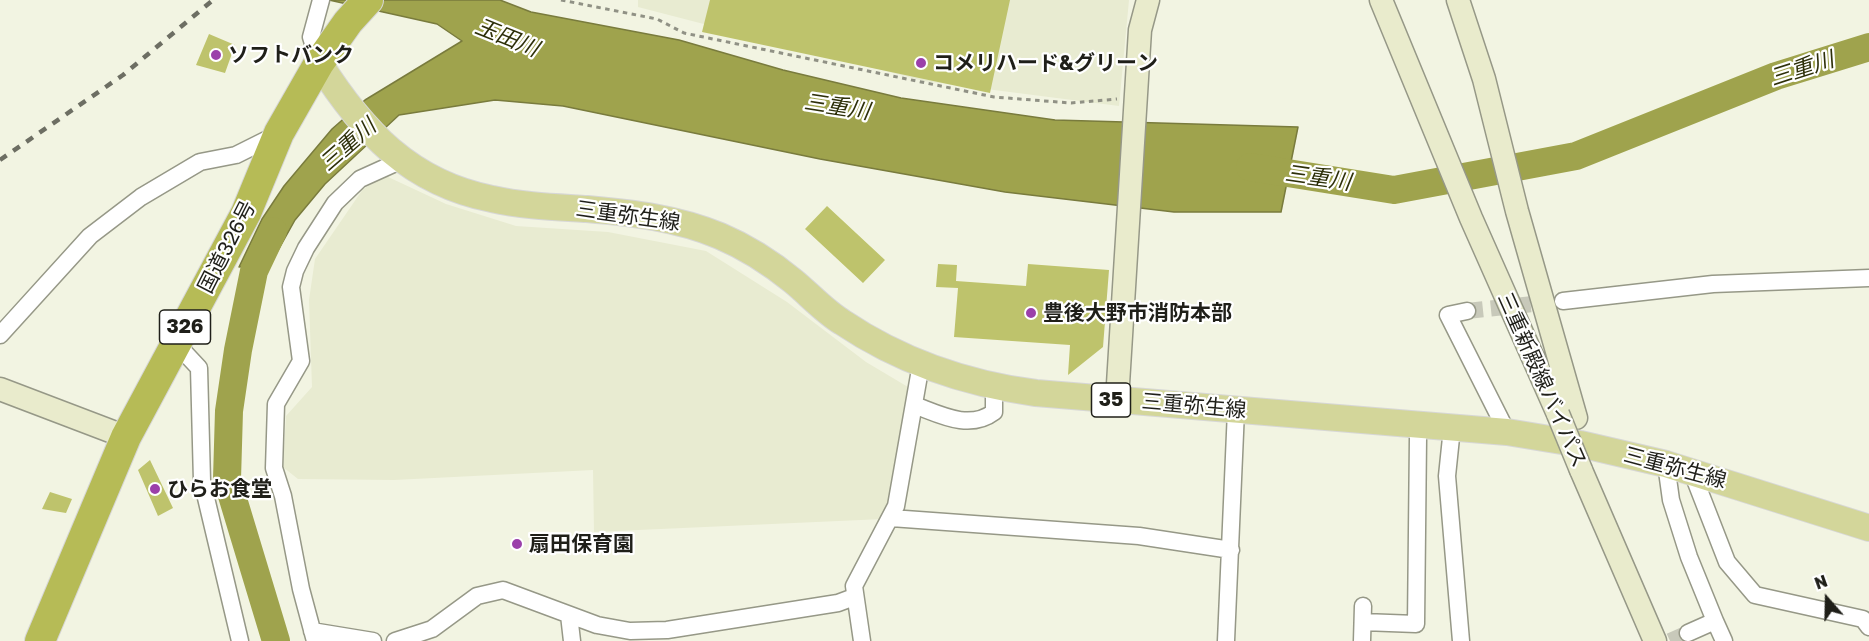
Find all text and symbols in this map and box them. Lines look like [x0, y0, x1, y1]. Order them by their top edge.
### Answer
water label: 玉田川 [471, 13, 543, 63]
place label: ソフトバンク [228, 42, 354, 68]
water label: 三重川 [1767, 46, 1837, 92]
marker: ソフトバンク [209, 48, 223, 62]
place label: コメリハード&グリーン [933, 50, 1158, 76]
marker: コメリハード&グリーン [914, 56, 928, 70]
water label: 三重川 [802, 89, 872, 125]
water label: 三重川 [314, 113, 382, 177]
water label: 三重川 [1283, 160, 1353, 196]
street label: 三重弥生線 [574, 196, 682, 236]
street label: 国道326号 [193, 197, 261, 297]
street label: 三重新殿線バイパス [1492, 289, 1592, 471]
place label: 豊後大野市消防本部 [1043, 300, 1232, 326]
marker: 豊後大野市消防本部 [1024, 306, 1038, 320]
road number: 326 [160, 310, 210, 344]
road number: 35 [1092, 383, 1130, 417]
street label: 三重弥生線 [1141, 389, 1247, 423]
street label: 三重弥生線 [1621, 442, 1729, 494]
place label: ひらお食堂 [167, 476, 272, 502]
marker: ひらお食堂 [148, 482, 162, 496]
place label: 扇田保育園 [529, 531, 634, 557]
marker: 扇田保育園 [510, 537, 524, 551]
north arrow [1797, 569, 1857, 629]
text: N [1812, 571, 1830, 594]

